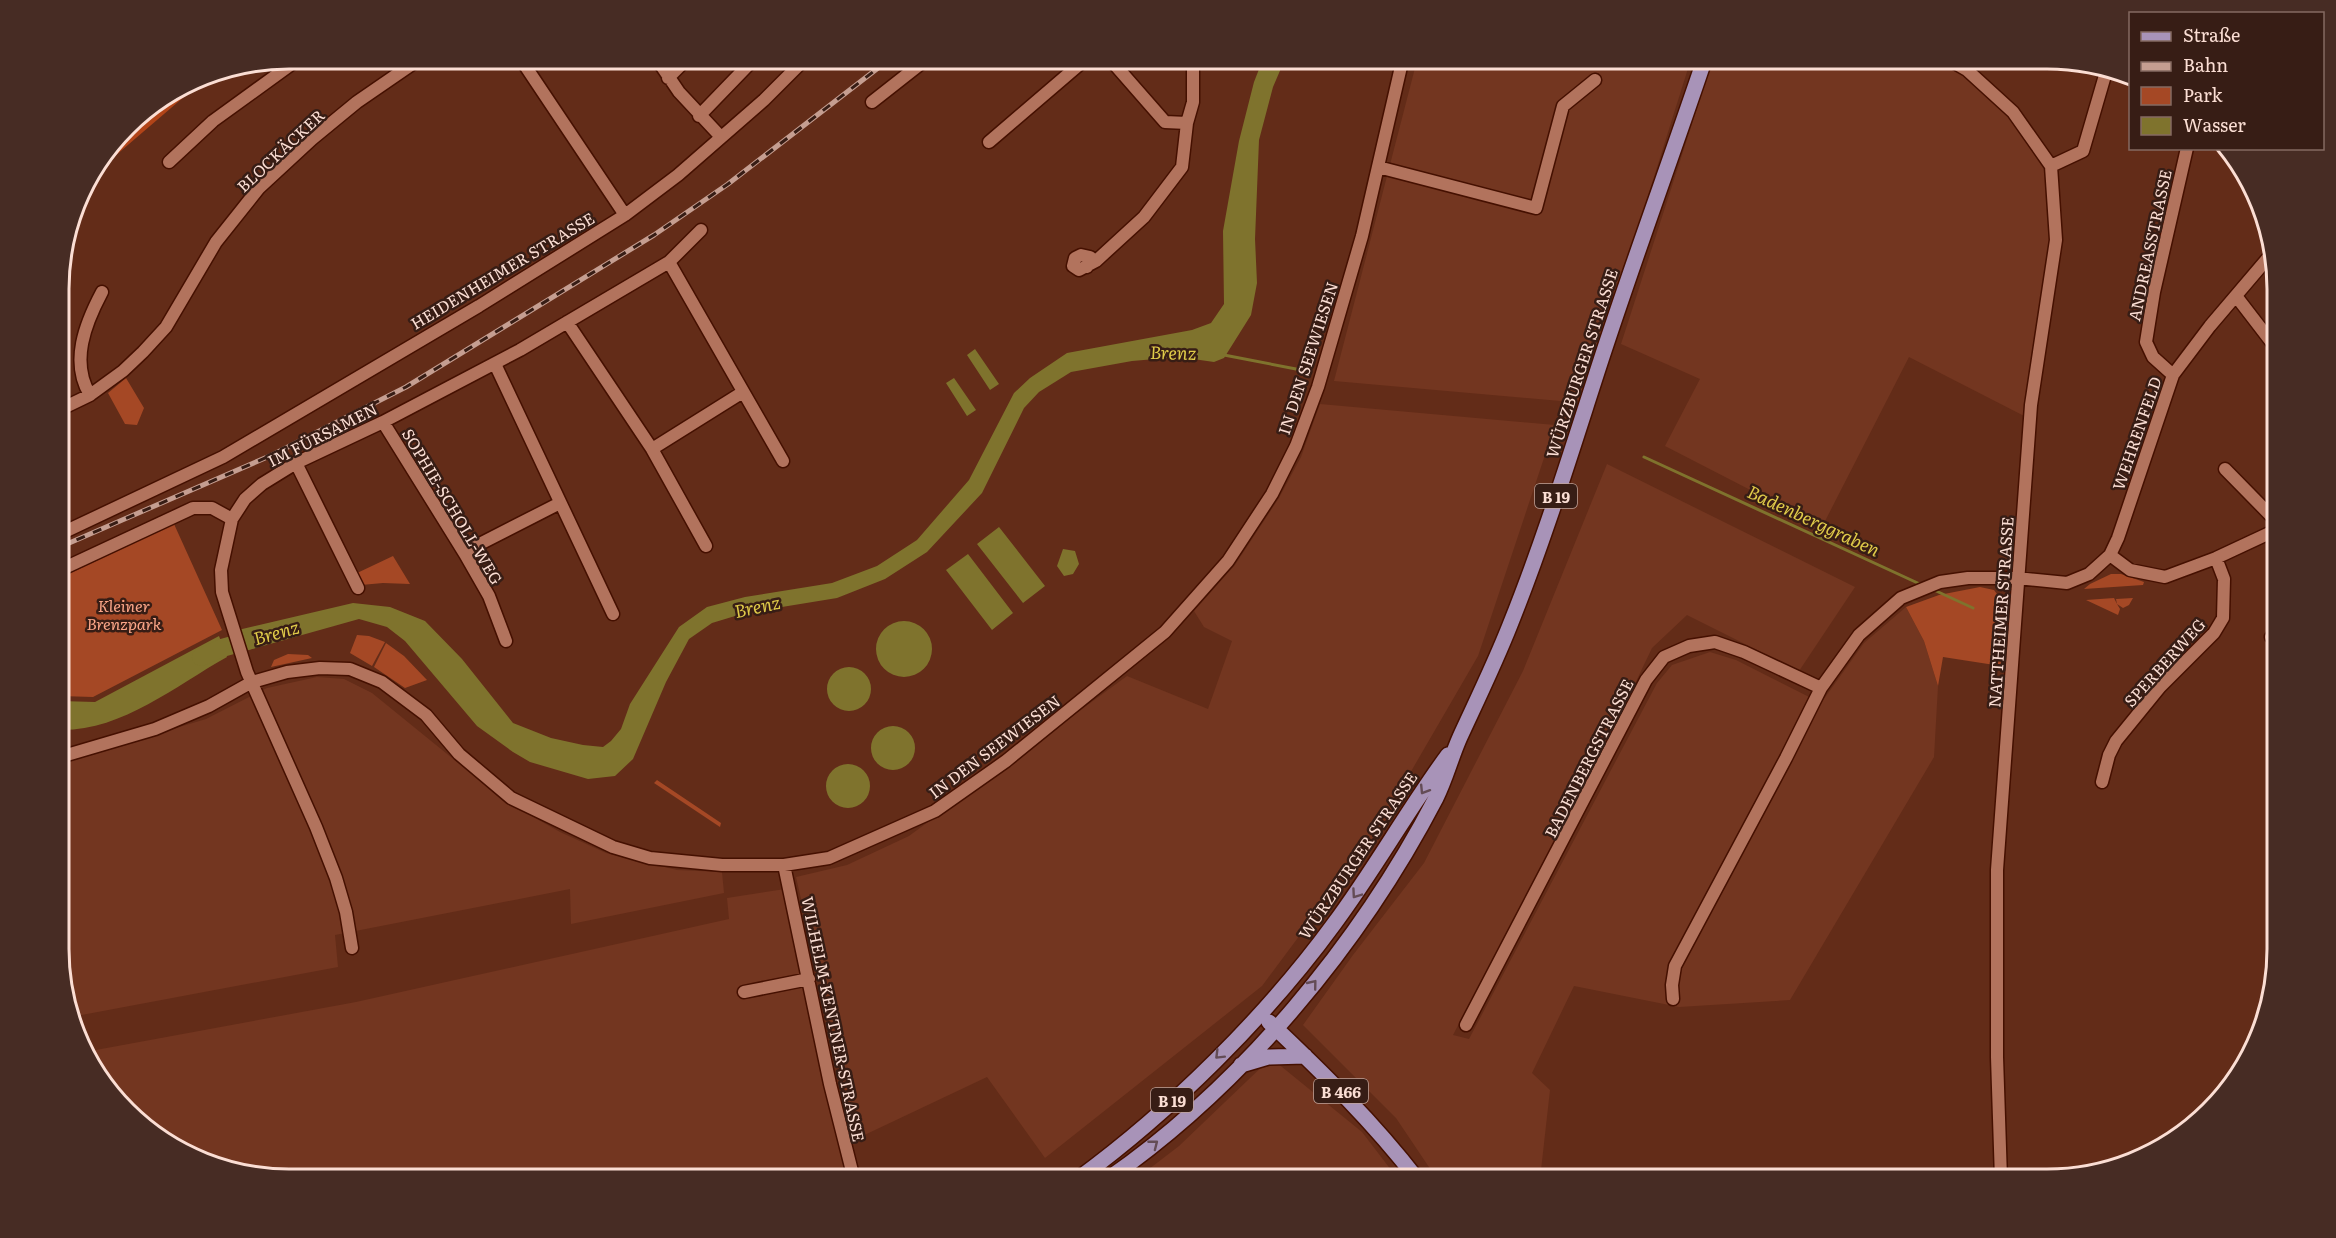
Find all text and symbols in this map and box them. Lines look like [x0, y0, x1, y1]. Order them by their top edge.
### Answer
legend [2129, 12, 2324, 150]
text: Straße [2183, 21, 2240, 48]
text: Bahn [2183, 51, 2228, 78]
text: Park [2183, 81, 2224, 108]
street label: BLOCKÄCKER [231, 103, 330, 197]
text: Wasser [2183, 111, 2246, 138]
street label: ANDREASSTRASSE [2121, 167, 2177, 323]
street label: HEIDENHEIMER STRASSE [405, 205, 599, 335]
street label: WÜRZBURGER STRASSE [1539, 265, 1623, 461]
street label: IN DEN SEEWIESEN [1271, 278, 1343, 438]
water label: Brenz [1150, 338, 1197, 366]
street label: WEHRENFELD [2105, 373, 2167, 493]
street label: IM FÜRSAMEN [263, 396, 381, 472]
street label: SOPHIE-SCHOLL-WEG [397, 423, 509, 589]
water label: Badenberggraben [1743, 477, 1885, 563]
road number: B 19 [1535, 484, 1577, 508]
street label: NATTHEIMER STRASSE [1981, 516, 2019, 708]
water label: Brenz [732, 588, 783, 624]
park label: Kleiner Brenzpark [87, 593, 162, 635]
street label: SPERBERWEG [2118, 612, 2210, 712]
water label: Brenz [250, 613, 302, 651]
street label: BADENBERGSTRASSE [1537, 674, 1639, 842]
street label: IN DEN SEEWIESEN [923, 688, 1065, 804]
street label: WÜRZBURGER STRASSE [1292, 766, 1422, 944]
one-way arrow [1420, 784, 1432, 794]
one-way arrow [1352, 888, 1363, 899]
street label: WILHELM-KENTNER-STRASSE [796, 894, 872, 1144]
one-way arrow [1305, 979, 1316, 990]
one-way arrow [1215, 1048, 1226, 1059]
road number: B 466 [1314, 1079, 1368, 1103]
road number: B 19 [1151, 1088, 1193, 1112]
one-way arrow [1147, 1140, 1158, 1151]

